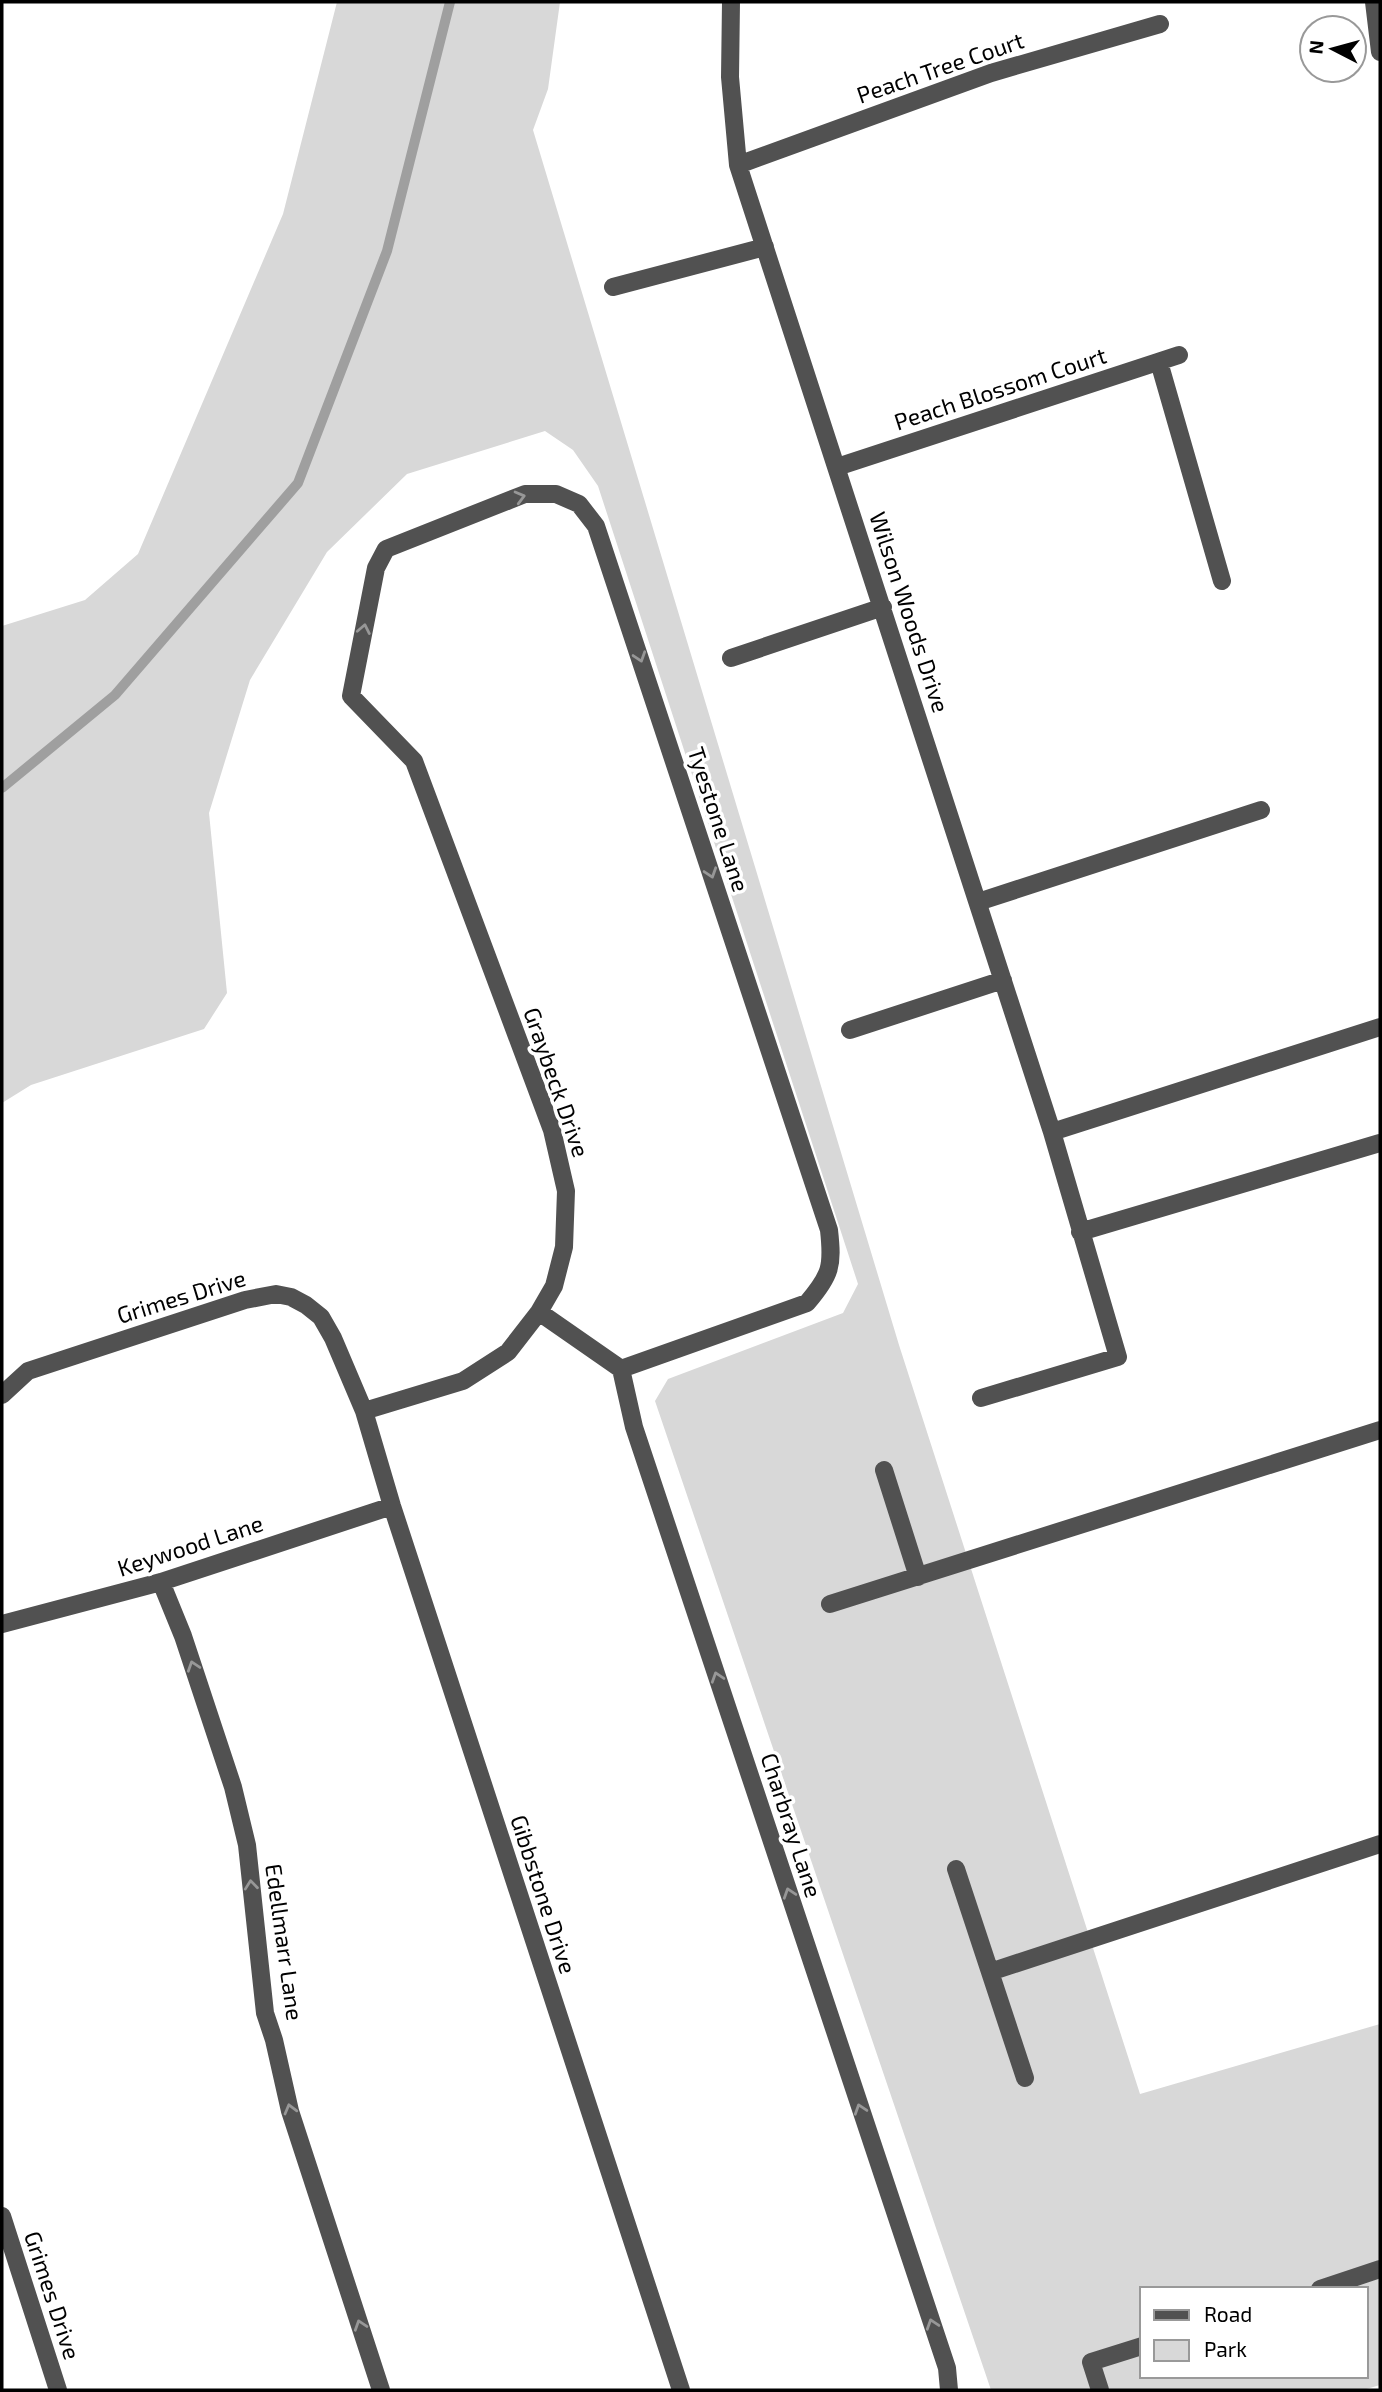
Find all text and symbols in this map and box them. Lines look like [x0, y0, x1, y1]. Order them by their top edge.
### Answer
north arrow [1298, 14, 1368, 84]
street label: Peach Tree Court [853, 25, 1027, 109]
text: N [1303, 39, 1328, 55]
street label: Peach Blossom Court [890, 340, 1110, 436]
one-way arrow [514, 491, 526, 506]
street label: Wilson Woods Drive [864, 508, 956, 716]
one-way arrow [356, 623, 371, 635]
one-way arrow [632, 651, 646, 663]
street label: Tyestone Lane [682, 743, 756, 895]
one-way arrow [703, 867, 717, 879]
street label: Graybeck Drive [518, 1004, 596, 1160]
street label: Grimes Drive [113, 1263, 249, 1329]
street label: Keywood Lane [114, 1508, 266, 1582]
one-way arrow [186, 1661, 201, 1673]
one-way arrow [711, 1671, 725, 1683]
street label: Charbray Lane [755, 1749, 829, 1901]
street label: Gibbstone Drive [505, 1811, 583, 1977]
street label: Edellmarr Lane [260, 1862, 310, 2022]
one-way arrow [244, 1880, 259, 1891]
one-way arrow [783, 1887, 797, 1899]
one-way arrow [284, 2103, 298, 2115]
one-way arrow [854, 2103, 869, 2115]
street label: Grimes Drive [19, 2227, 87, 2363]
legend [1140, 2287, 1368, 2378]
text: Road [1204, 2301, 1252, 2326]
one-way arrow [926, 2319, 940, 2331]
one-way arrow [354, 2320, 368, 2332]
text: Park [1204, 2336, 1247, 2361]

